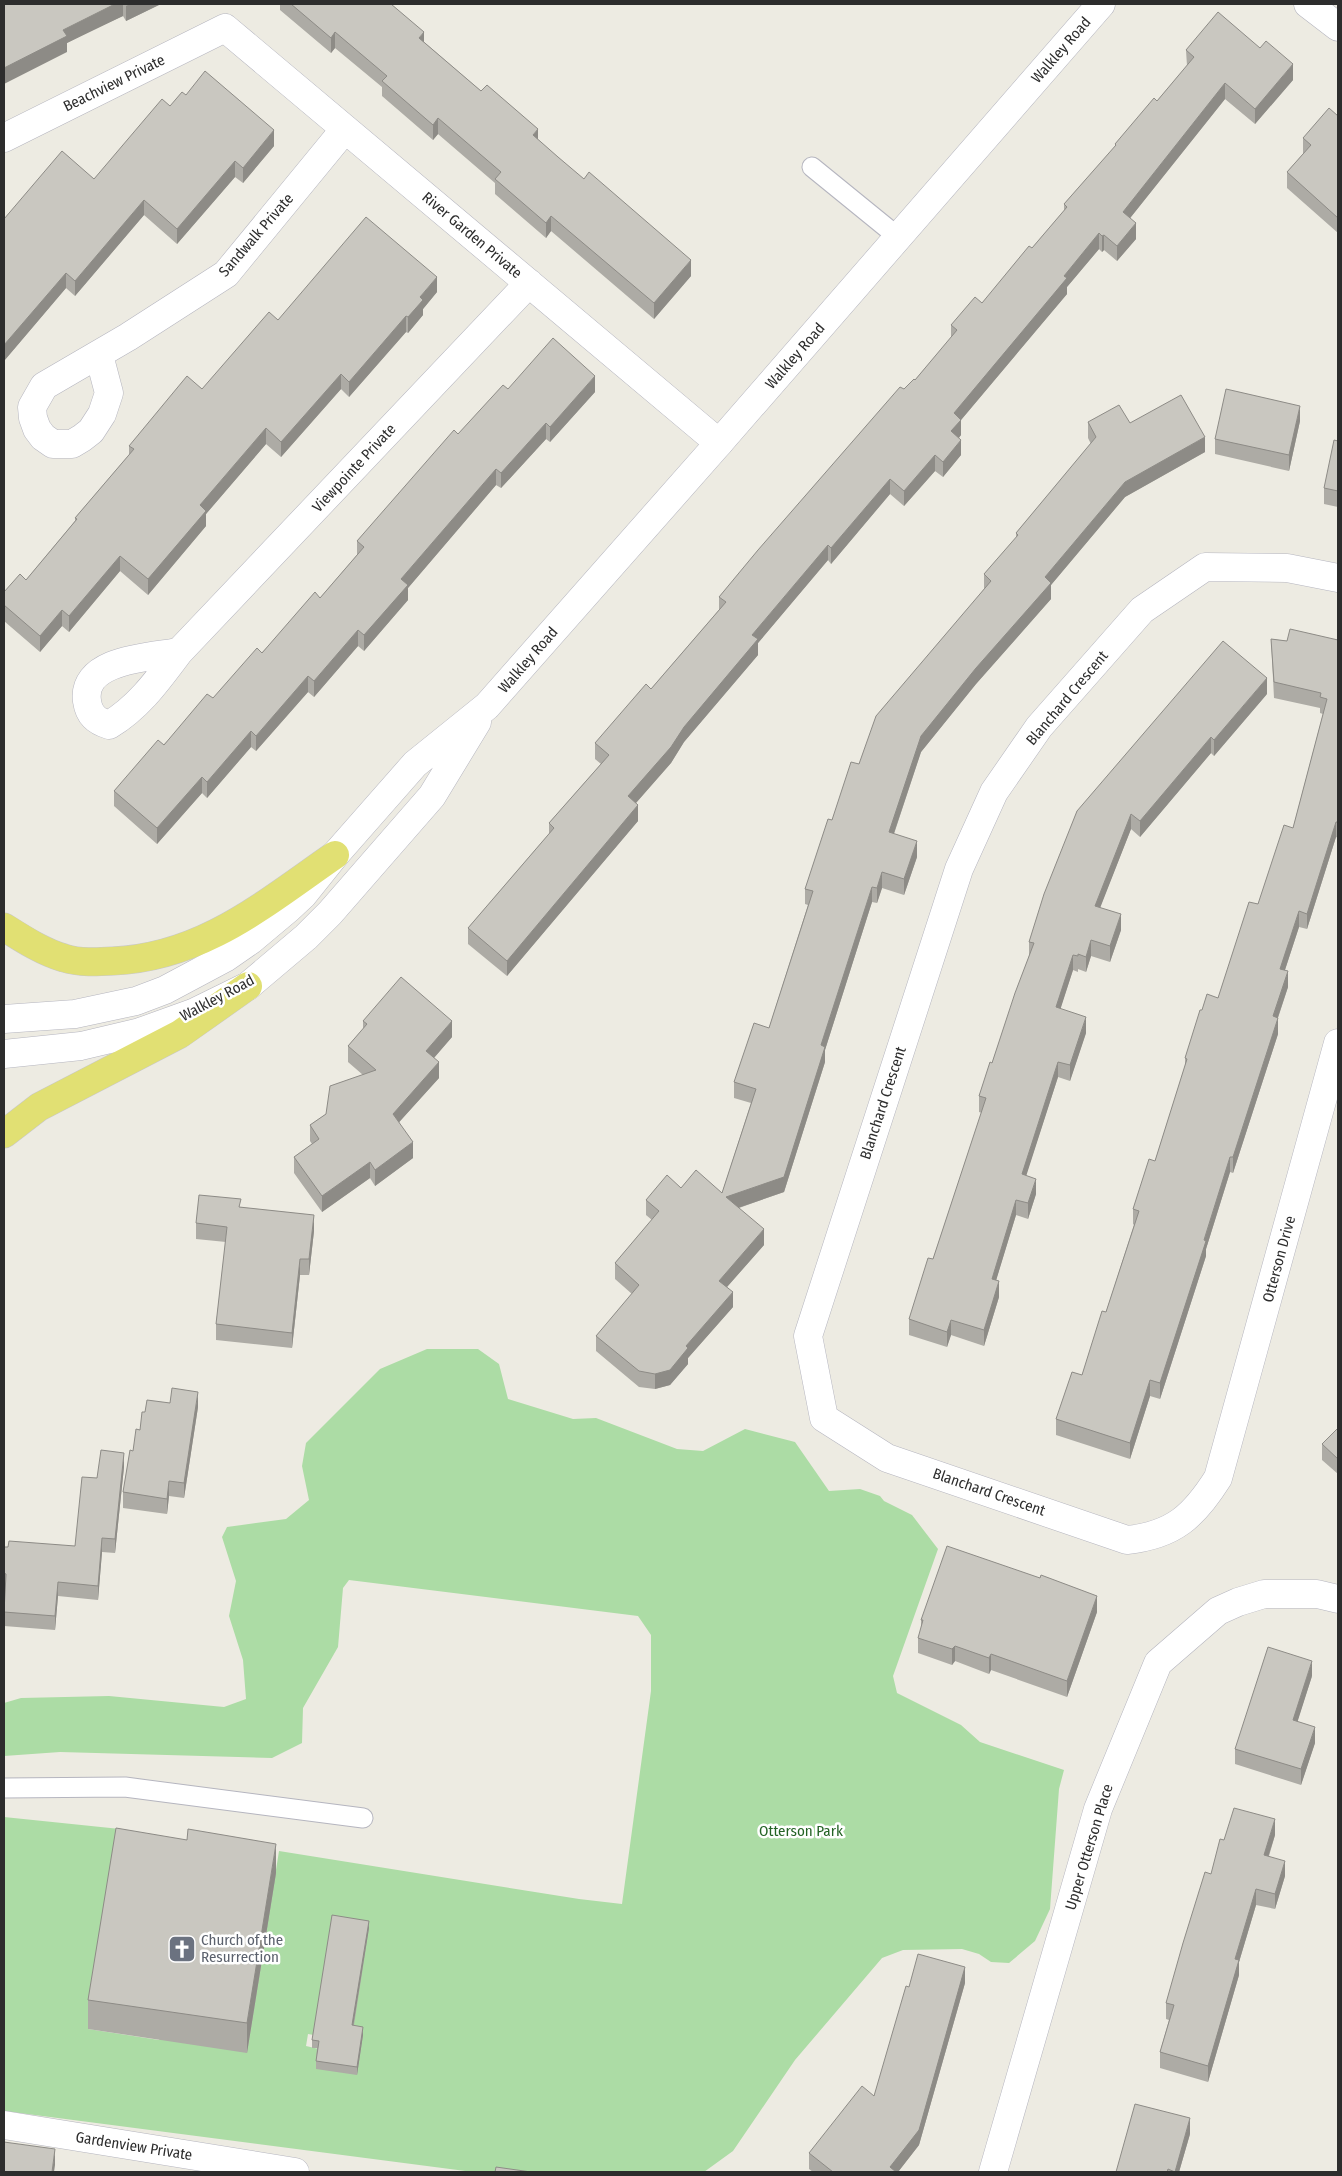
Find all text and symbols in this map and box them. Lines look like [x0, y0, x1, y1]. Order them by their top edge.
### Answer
street label: Walkley Road [1027, 13, 1095, 87]
street label: Beachview Private [60, 51, 168, 115]
street label: River Garden Private [418, 188, 526, 282]
street label: Sandwalk Private [215, 190, 297, 280]
street label: Walkley Road [761, 319, 829, 393]
street label: Viewpointe Private [308, 420, 400, 516]
street label: Walkley Road [494, 623, 562, 697]
street label: Blanchard Crescent [1022, 647, 1112, 749]
street label: Walkley Road [177, 971, 257, 1025]
street label: Blanchard Crescent [856, 1044, 910, 1162]
street label: Otterson Drive [1259, 1214, 1299, 1304]
street label: Blanchard Crescent [930, 1464, 1048, 1520]
street label: Upper Otterson Place [1061, 1782, 1117, 1912]
park label: Otterson Park [759, 1822, 843, 1840]
place label: Church of the Resurrection [201, 1931, 283, 1966]
church icon: Church of the Resurrection [167, 1934, 197, 1964]
street label: Gardenview Private [74, 2128, 194, 2164]

